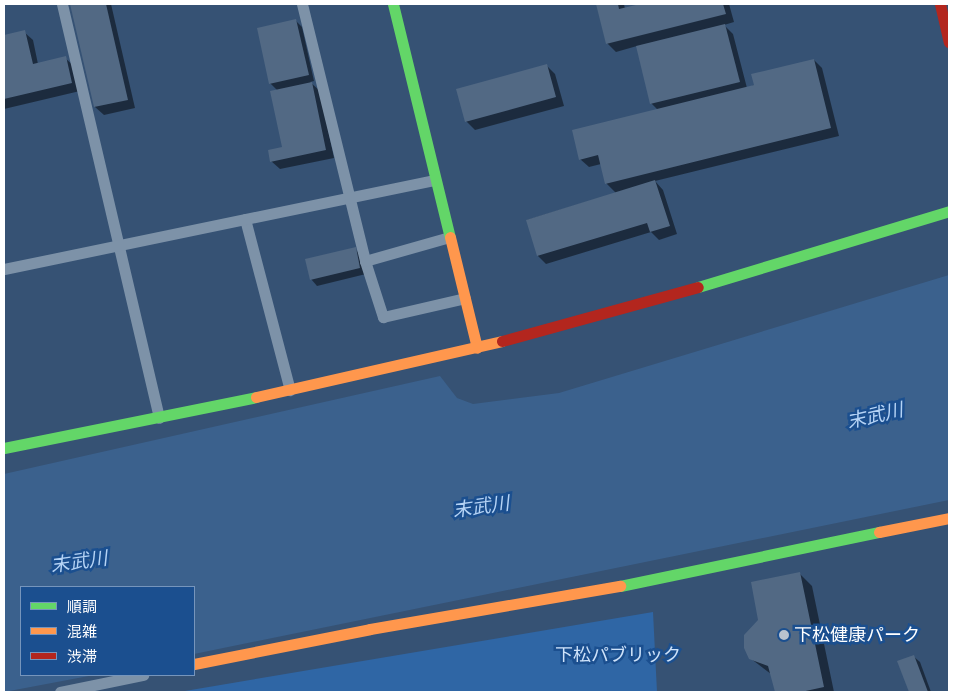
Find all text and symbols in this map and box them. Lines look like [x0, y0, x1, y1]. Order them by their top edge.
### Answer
water label: 末武川 [845, 398, 905, 434]
water label: 末武川 [451, 492, 511, 522]
water label: 末武川 [49, 547, 109, 577]
legend [20, 586, 195, 676]
text: 順調 [67, 597, 97, 616]
text: 混雑 [67, 622, 97, 641]
place label: 下松健康パーク [794, 624, 920, 646]
marker: 下松健康パーク [778, 629, 790, 641]
park label: 下松パブリック [555, 644, 681, 666]
text: 渋滞 [67, 647, 97, 666]

